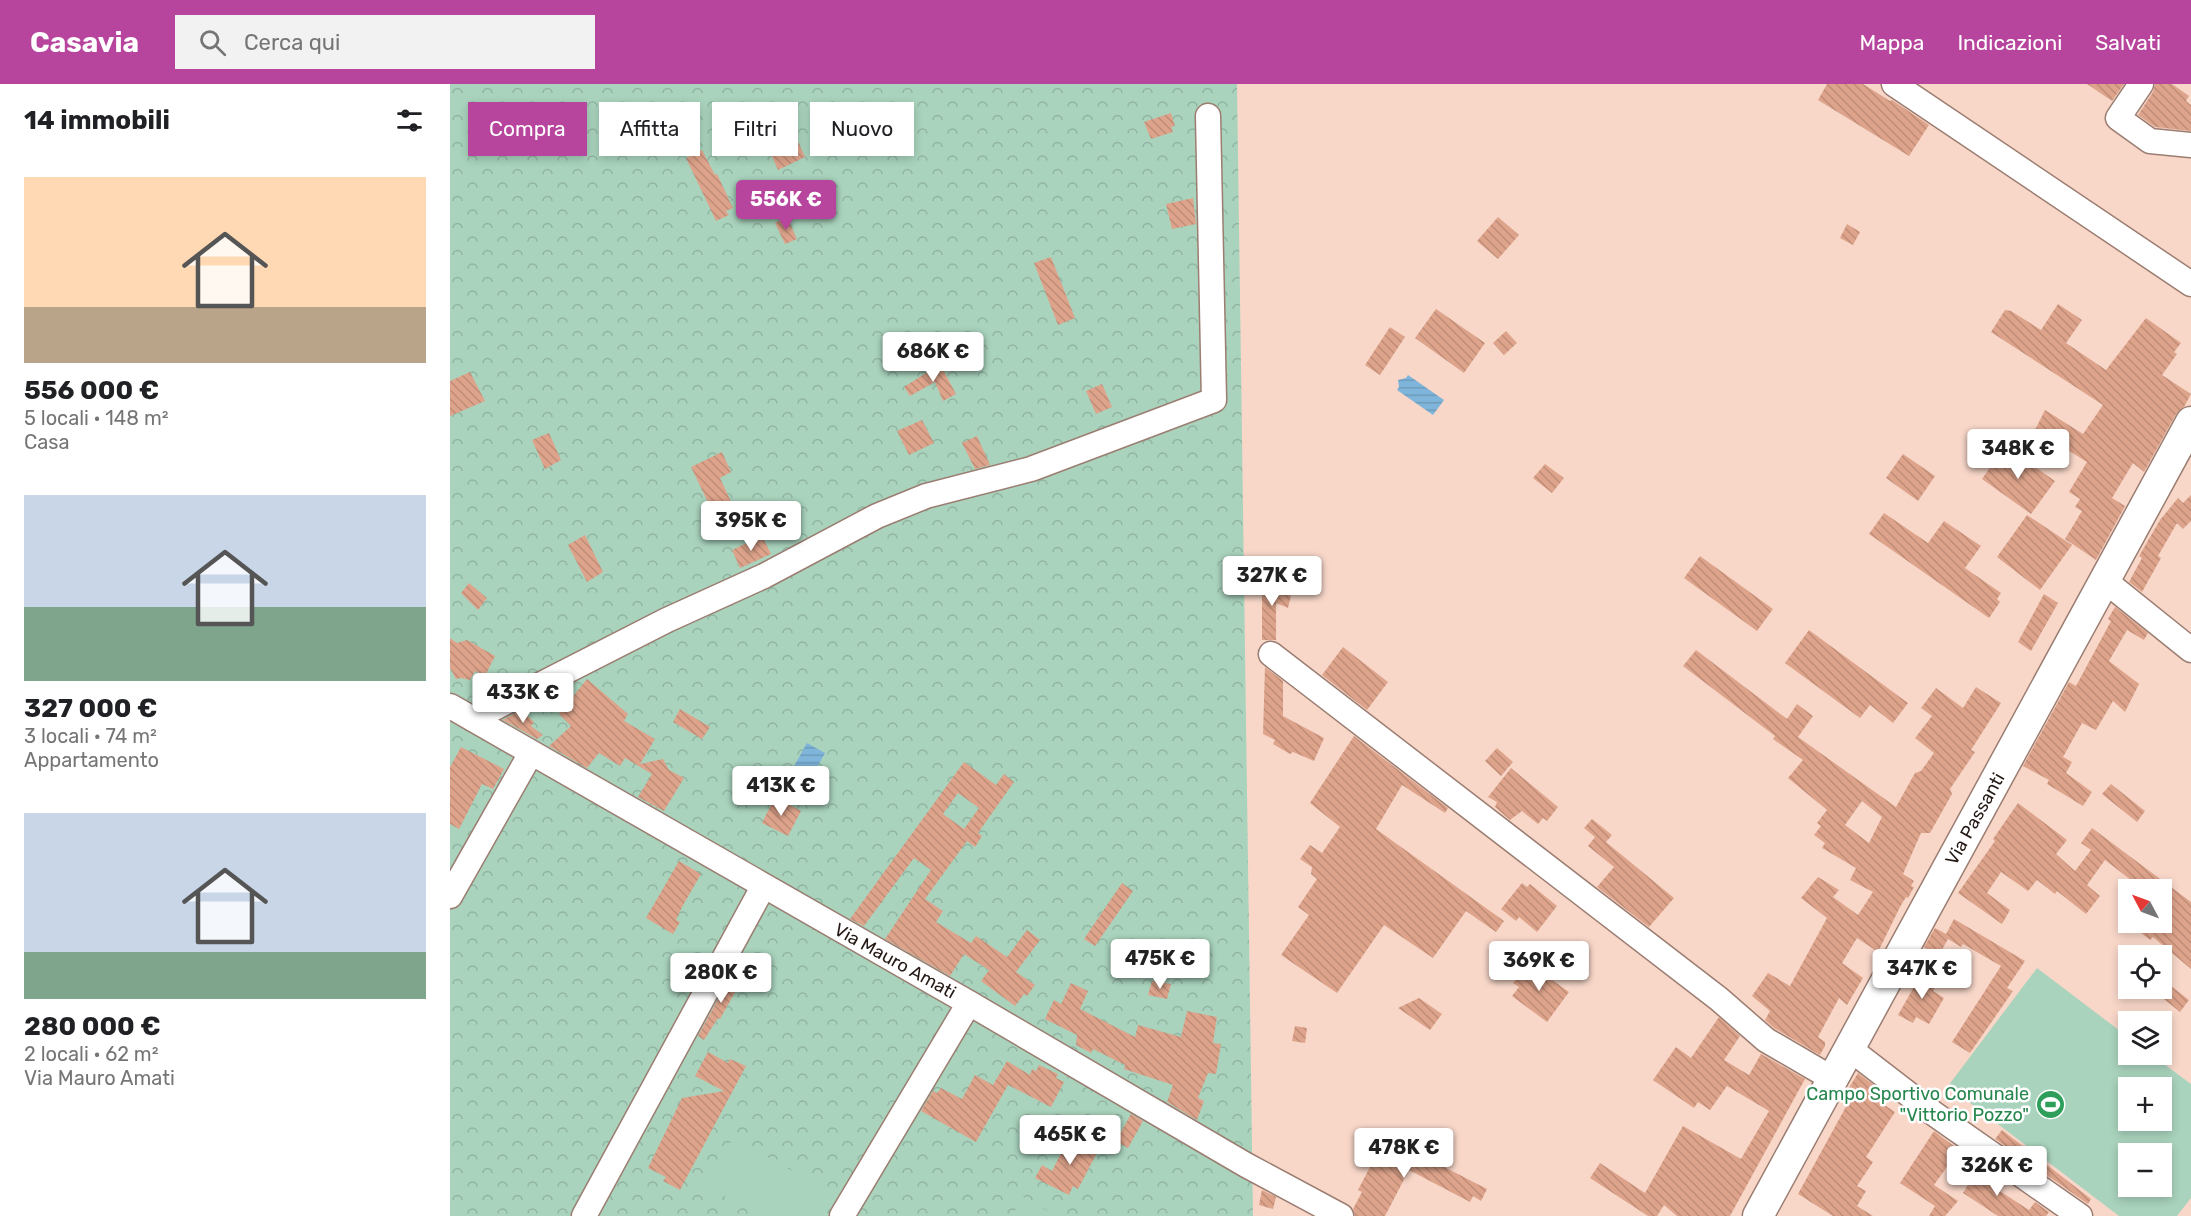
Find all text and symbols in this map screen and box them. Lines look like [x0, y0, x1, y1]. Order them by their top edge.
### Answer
search box [175, 15, 595, 69]
text: Casavia [30, 26, 139, 59]
icon: search [196, 26, 229, 59]
text: Cerca qui [244, 29, 340, 56]
text: Mappa [1859, 30, 1924, 55]
text: Indicazioni [1957, 30, 2062, 55]
text: Salvati [2095, 30, 2161, 55]
chip: Compra [468, 102, 587, 156]
chip: Affitta [599, 102, 700, 156]
chip: Filtri [712, 102, 798, 156]
chip: Nuovo [810, 102, 914, 156]
icon: filters [393, 104, 426, 137]
text: 14 immobili [24, 105, 170, 136]
pin: 556K € [737, 180, 835, 231]
text: 556K € [750, 187, 822, 211]
icon: home [171, 216, 279, 324]
pin: 686K € [884, 332, 982, 383]
text: 686K € [897, 339, 969, 363]
text: 556 000 € [24, 375, 159, 406]
text: 5 locali · 148 m² [24, 406, 169, 430]
pin: 348K € [1969, 429, 2067, 480]
text: Casa [24, 430, 70, 454]
text: 348K € [1981, 436, 2055, 460]
pin: 395K € [702, 501, 800, 552]
text: 395K € [715, 508, 787, 532]
icon: home [171, 534, 279, 642]
pin: 327K € [1223, 556, 1321, 607]
text: 327K € [1237, 563, 1307, 587]
pin: 433K € [474, 673, 572, 724]
text: 433K € [486, 680, 560, 704]
text: 327 000 € [24, 693, 157, 724]
text: 3 locali · 74 m² [24, 724, 157, 748]
text: Appartamento [24, 748, 159, 772]
pin: 413K € [732, 766, 830, 817]
street label: Via Passanti [1941, 769, 2009, 869]
text: 413K € [746, 773, 816, 797]
icon: home [171, 852, 279, 960]
north arrow [2118, 879, 2172, 933]
map controls [2118, 879, 2172, 1197]
street label: Via Mauro Amati [830, 918, 960, 1004]
pin: 475K € [1111, 939, 1209, 990]
pin: 369K € [1490, 941, 1588, 992]
button: locate [2118, 945, 2172, 999]
text: 475K € [1125, 946, 1195, 970]
text: 369K € [1503, 948, 1575, 972]
pin: 347K € [1873, 949, 1971, 1000]
pin: 280K € [672, 953, 770, 1004]
text: 347K € [1887, 956, 1957, 980]
text: 280K € [684, 960, 758, 984]
text: 280 000 € [24, 1011, 161, 1042]
button: layers [2118, 1011, 2172, 1065]
text: 2 locali · 62 m² [24, 1042, 158, 1066]
text: Via Mauro Amati [24, 1066, 175, 1090]
button: + [2118, 1077, 2172, 1131]
place label: Campo Sportivo Comunale "Vittorio Pozzo" [1806, 1083, 2029, 1126]
sports icon: Campo Sportivo Comunale "Vittorio Pozzo" [2034, 1088, 2066, 1120]
pin: 465K € [1021, 1115, 1119, 1166]
text: 465K € [1034, 1122, 1106, 1146]
pin: 478K € [1355, 1128, 1453, 1179]
text: 478K € [1368, 1135, 1440, 1159]
button: − [2118, 1143, 2172, 1197]
pin: 326K € [1948, 1146, 2046, 1197]
text: 326K € [1961, 1153, 2033, 1177]

